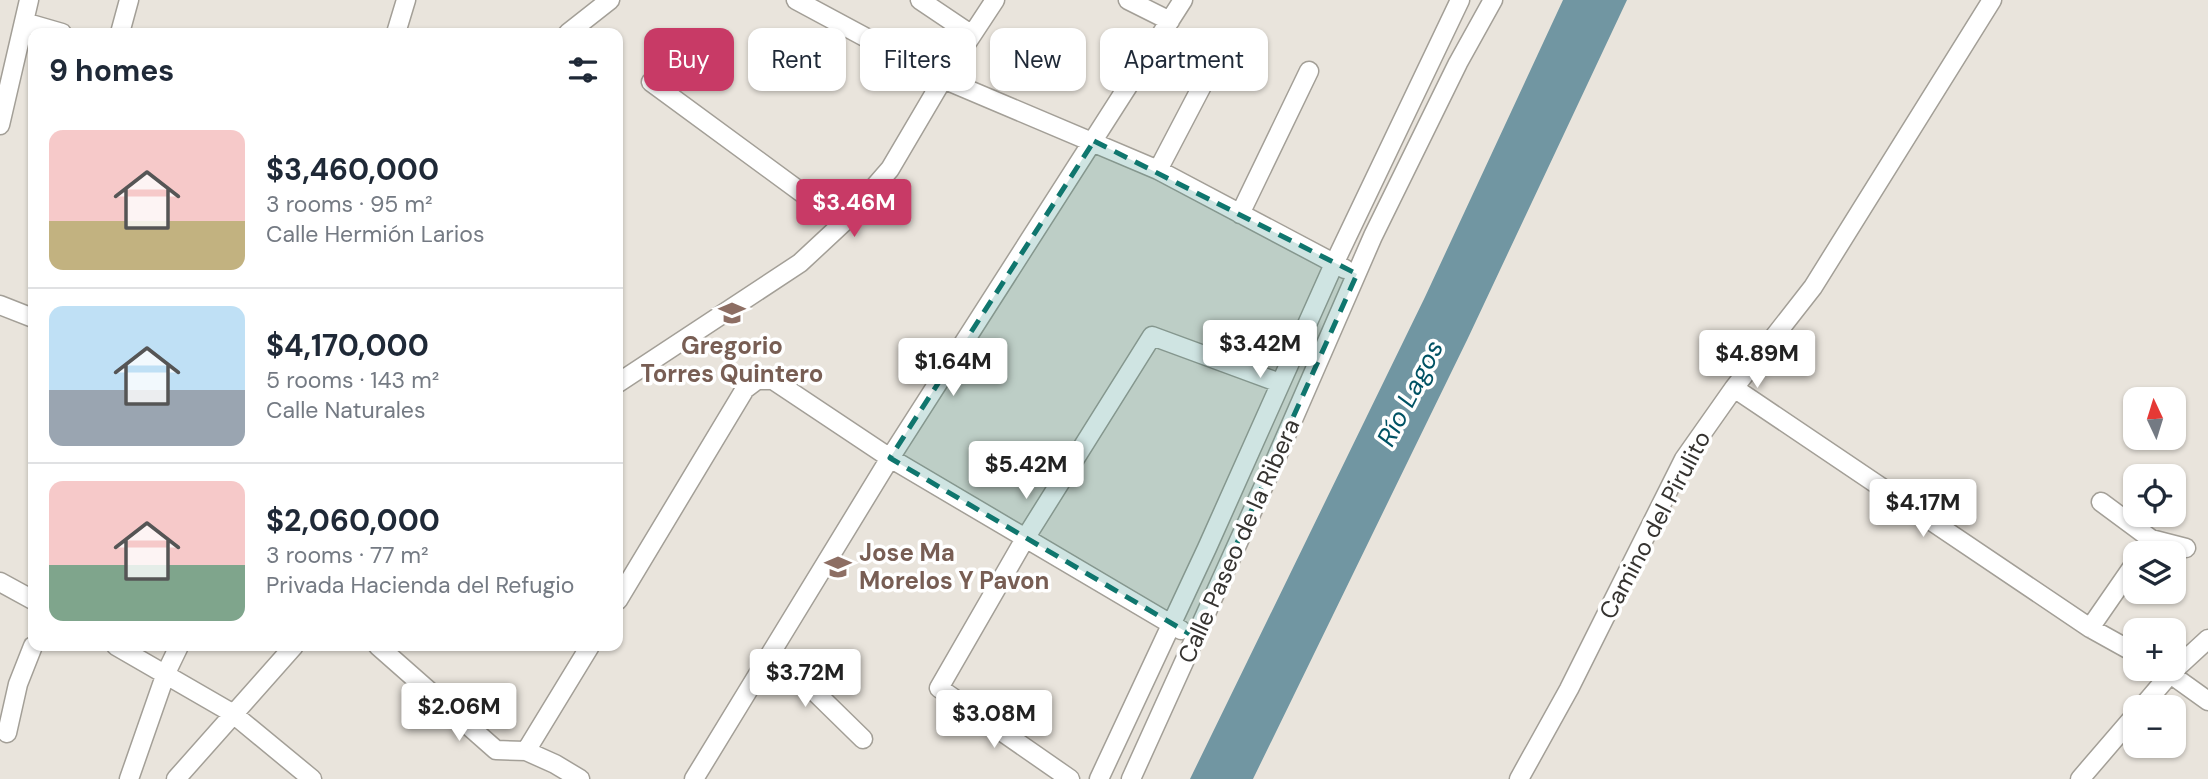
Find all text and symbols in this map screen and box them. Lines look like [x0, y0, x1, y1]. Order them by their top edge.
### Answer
chip: Buy [644, 28, 734, 91]
chip: Rent [748, 28, 846, 91]
chip: Filters [860, 28, 976, 91]
chip: New [990, 28, 1086, 91]
chip: Apartment [1100, 28, 1268, 91]
text: 9 homes [49, 51, 174, 90]
icon: filters [564, 51, 602, 89]
text: $3,460,000 [266, 150, 439, 189]
icon: home [105, 158, 189, 242]
pin: $3.46M [797, 180, 911, 239]
text: $3.46M [812, 187, 896, 217]
text: 3 rooms · 95 m² [266, 189, 433, 219]
text: Calle Hermión Larios [266, 219, 485, 249]
school or university icon: Gregorio Torres Quintero [717, 298, 747, 328]
pin: $3.42M [1203, 320, 1317, 380]
text: $4,170,000 [266, 326, 429, 365]
text: $3.42M [1219, 328, 1301, 358]
place label: Gregorio Torres Quintero [641, 330, 823, 389]
pin: $4.89M [1700, 330, 1814, 390]
icon: home [105, 334, 189, 418]
water label: Río Lagos [1369, 334, 1451, 452]
pin: $1.64M [896, 338, 1010, 398]
text: $4.89M [1715, 338, 1799, 368]
text: $1.64M [914, 346, 992, 376]
text: 5 rooms · 143 m² [266, 365, 439, 395]
north arrow [2123, 387, 2186, 450]
map controls [2123, 387, 2186, 758]
text: Calle Naturales [266, 395, 425, 425]
street label: Calle Paseo de la Ribera [1171, 414, 1306, 668]
street label: Camino del Pirulito [1592, 425, 1717, 624]
pin: $5.42M [969, 442, 1083, 501]
text: $5.42M [985, 449, 1067, 479]
button: locate [2123, 464, 2186, 527]
pin: $4.17M [1866, 480, 1980, 539]
text: $4.17M [1886, 487, 1960, 517]
text: $2,060,000 [266, 501, 440, 540]
icon: home [105, 509, 189, 593]
place label: Jose Ma Morelos Y Pavon [859, 537, 1049, 596]
text: 3 rooms · 77 m² [266, 540, 429, 570]
button: layers [2123, 541, 2186, 604]
school or university icon: Jose Ma Morelos Y Pavon [823, 552, 853, 582]
text: Privada Hacienda del Refugio [266, 570, 574, 600]
button: + [2123, 618, 2186, 681]
pin: $3.72M [748, 650, 862, 709]
text: $3.72M [766, 657, 844, 687]
pin: $2.06M [402, 684, 516, 743]
pin: $3.08M [937, 690, 1051, 750]
text: $2.06M [417, 691, 501, 721]
button: − [2123, 695, 2186, 758]
text: $3.08M [952, 698, 1036, 728]

